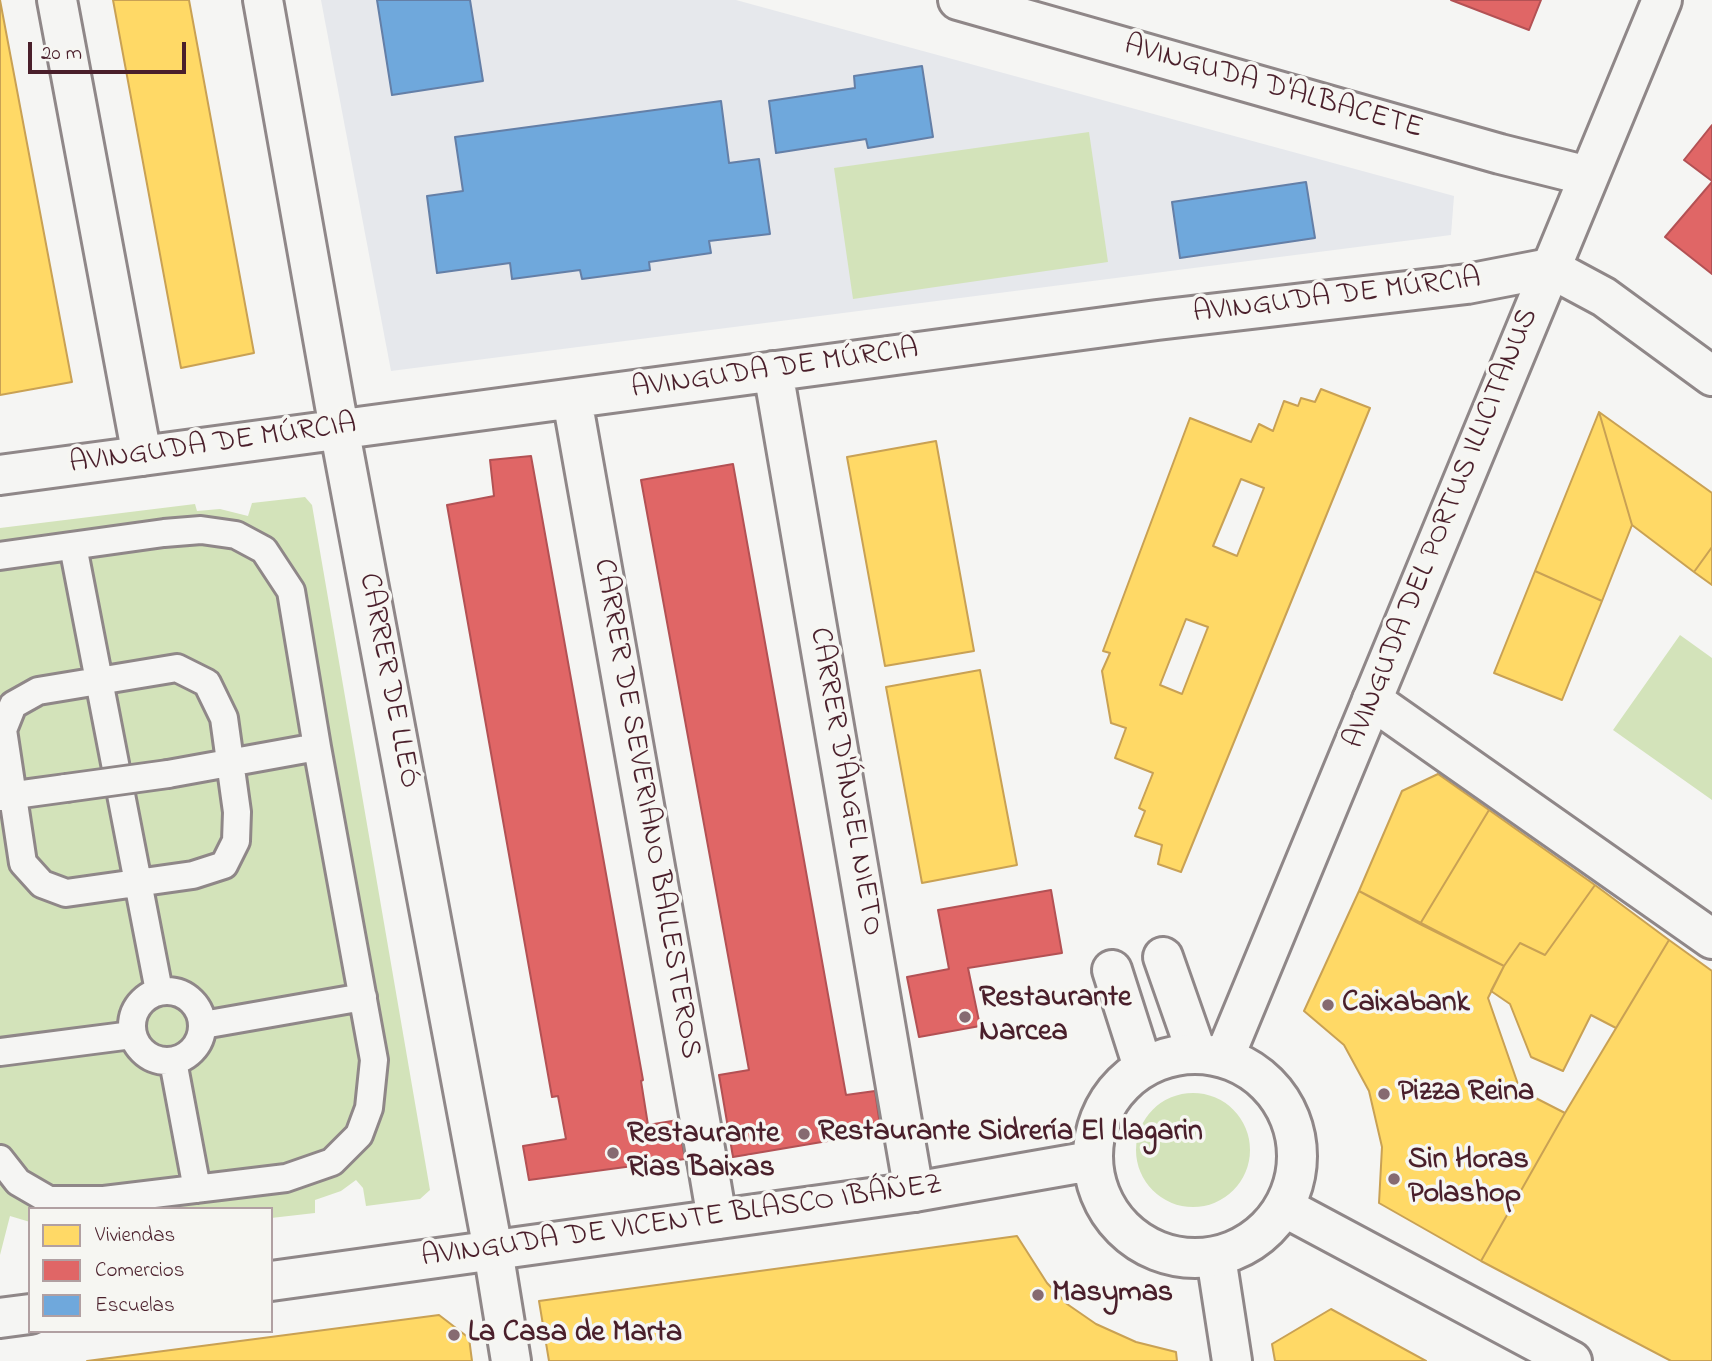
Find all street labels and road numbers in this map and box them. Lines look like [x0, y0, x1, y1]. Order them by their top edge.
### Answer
street label: AVINGUDA D'ALBACETE [1119, 29, 1427, 149]
street label: AVINGUDA DE MÚRCIA [1191, 262, 1483, 334]
street label: AVINGUDA DEL PORTUS ILLICITANUS [1338, 304, 1548, 754]
street label: AVINGUDA DE MÚRCIA [629, 333, 921, 409]
street label: AVINGUDA DE MÚRCIA [67, 408, 359, 484]
street label: CARRER DE SEVERIANO BALLESTEROS [583, 556, 707, 1062]
street label: CARRER DE LLEÓ [349, 570, 425, 792]
street label: CARRER D'ÁNGEL NIETO [799, 625, 889, 939]
street label: AVINGUDA DE VICENTE BLASCO IBÁÑEZ [419, 1169, 945, 1277]

